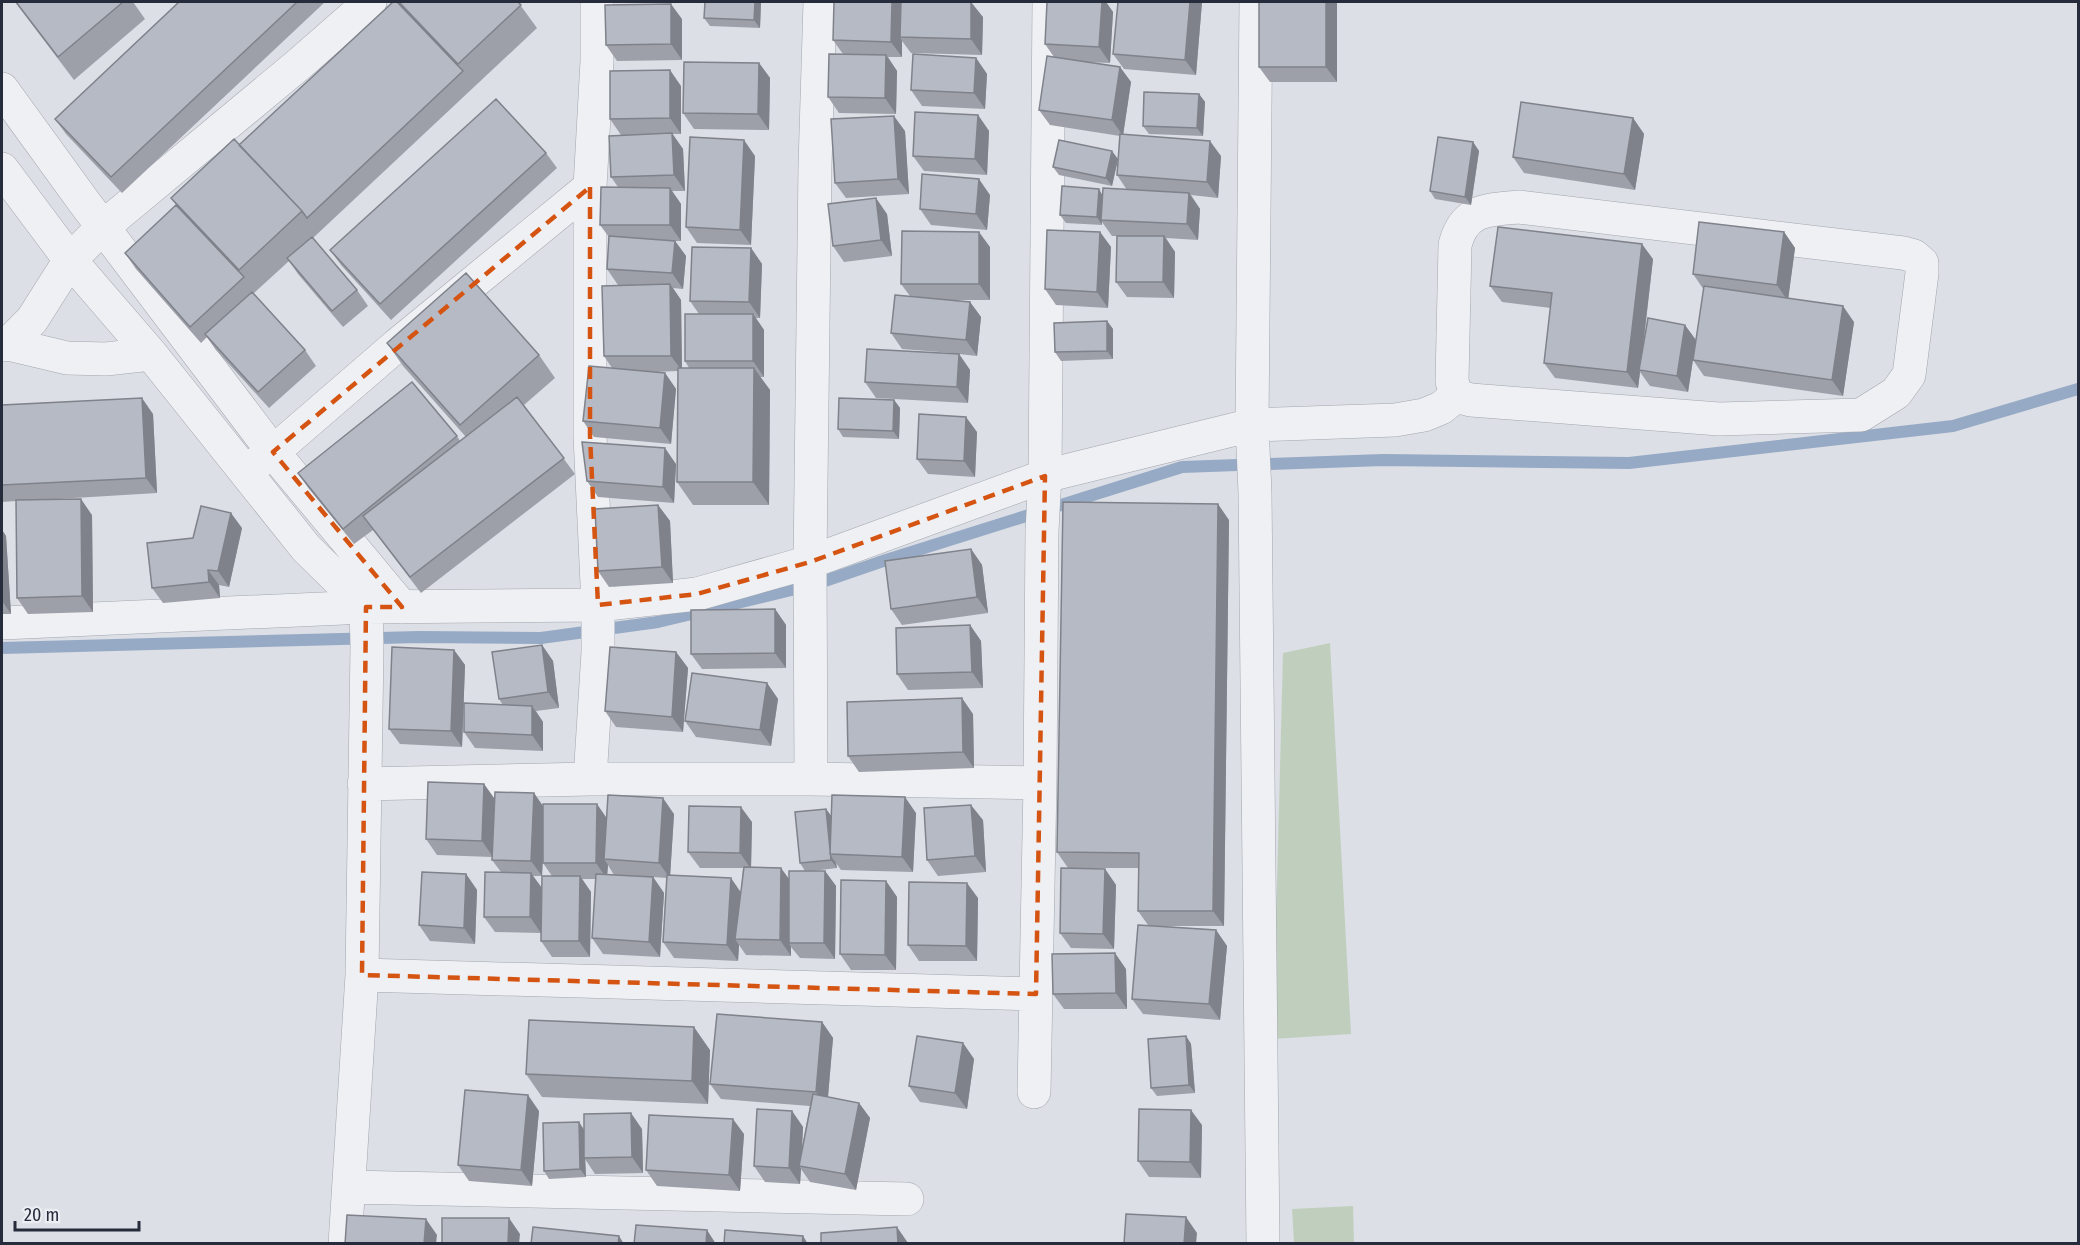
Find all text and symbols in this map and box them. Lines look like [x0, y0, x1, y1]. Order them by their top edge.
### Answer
scale bar [15, 1194, 140, 1232]
text: 20 m [24, 1204, 59, 1226]

